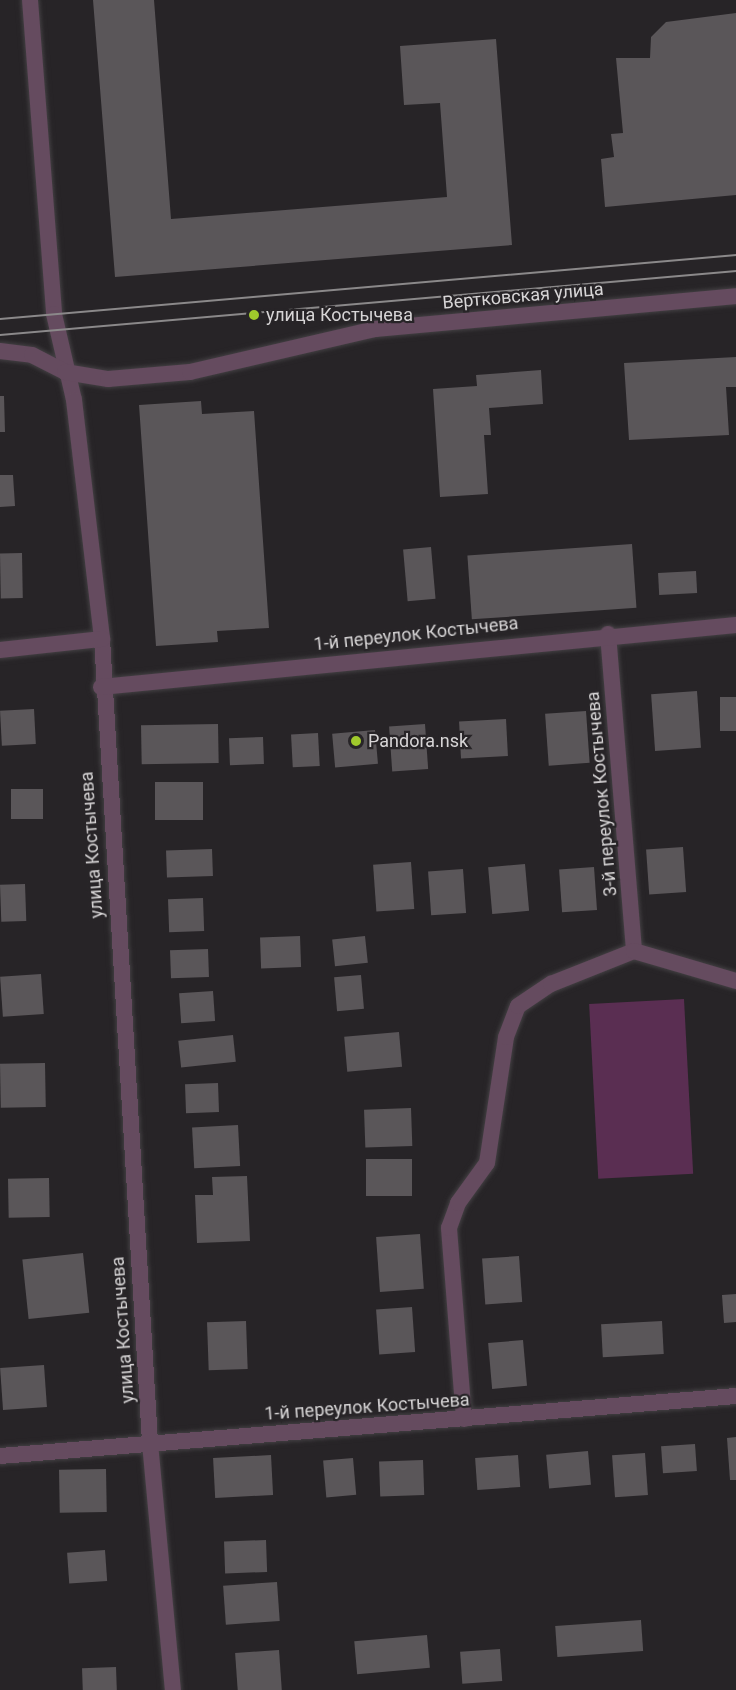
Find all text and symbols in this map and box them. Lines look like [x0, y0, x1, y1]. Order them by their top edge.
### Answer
street label: Вертковская улица [442, 278, 604, 314]
place label: улица Костычева [266, 304, 413, 326]
marker: улица Костычева [247, 308, 261, 322]
street label: 1-й переулок Костычева [313, 613, 519, 655]
street label: 3-й переулок Костычева [582, 691, 622, 897]
place label: Pandora.nsk [368, 730, 468, 752]
marker: Pandora.nsk [349, 734, 363, 748]
street label: улица Костычева [76, 771, 108, 919]
street label: улица Костычева [107, 1256, 139, 1404]
street label: 1-й переулок Костычева [264, 1389, 470, 1425]

